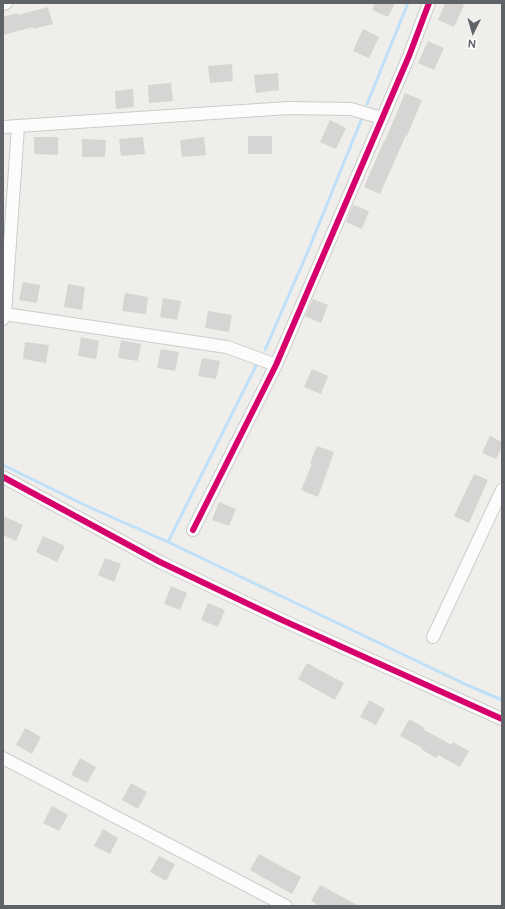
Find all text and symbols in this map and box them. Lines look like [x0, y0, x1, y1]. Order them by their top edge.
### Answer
north arrow [453, 12, 493, 52]
text: N [467, 37, 477, 51]

